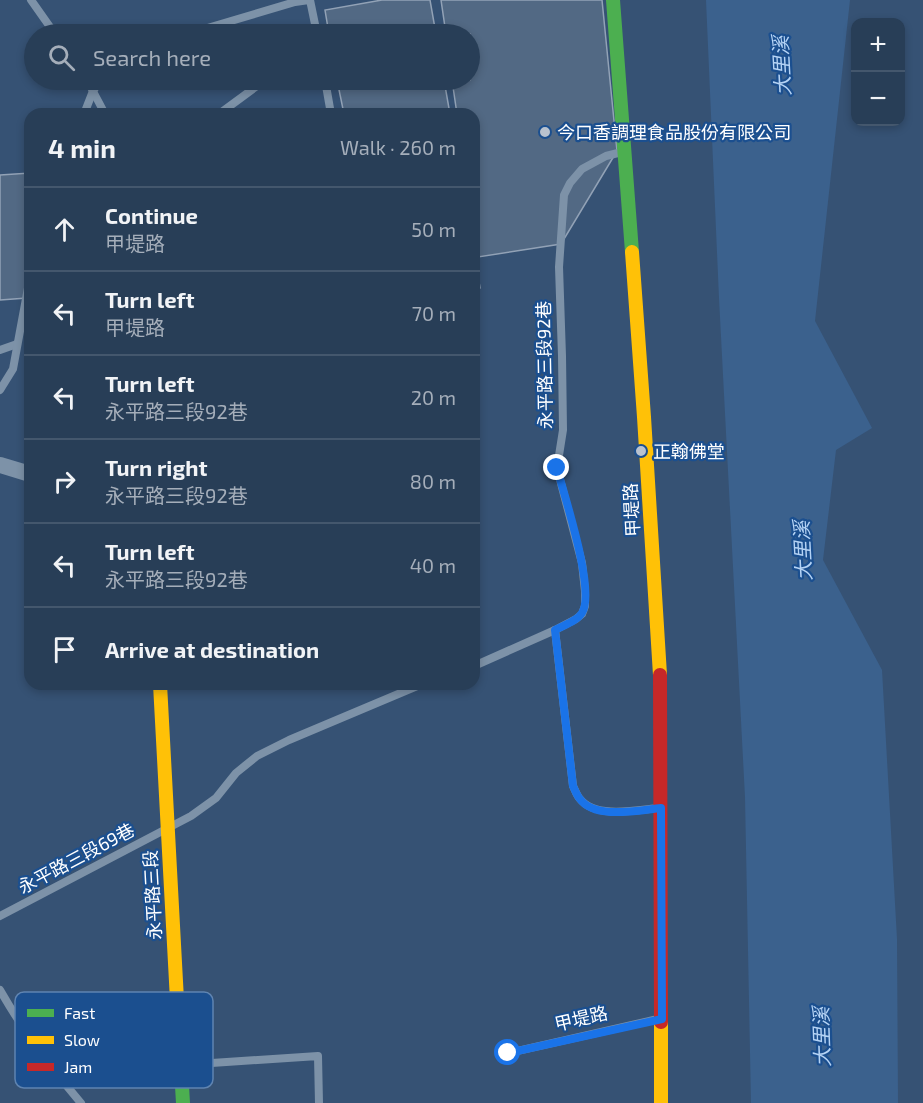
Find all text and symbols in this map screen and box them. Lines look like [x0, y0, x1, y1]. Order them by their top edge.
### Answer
map controls [851, 18, 905, 126]
button: + [851, 18, 905, 72]
search box [24, 24, 480, 90]
water label: 大里溪 [767, 32, 795, 97]
icon: search [45, 41, 78, 74]
text: Search here [93, 44, 211, 70]
button: − [851, 72, 905, 126]
place label: 今口香調理食品股份有限公司 [557, 121, 791, 143]
marker: 今口香調理食品股份有限公司 [538, 125, 552, 139]
text: 4 min [48, 132, 116, 163]
text: Walk · 260 m [340, 135, 456, 159]
text: Continue [105, 202, 198, 228]
icon: ahead [48, 213, 81, 246]
text: 50 m [411, 217, 456, 241]
text: 甲堤路 [105, 231, 165, 255]
text: Turn left [105, 286, 194, 312]
icon: left [48, 297, 81, 330]
text: 70 m [412, 301, 456, 325]
street label: 永平路三段92巷 [532, 301, 556, 429]
text: 甲堤路 [105, 315, 165, 339]
text: Turn left [105, 370, 194, 396]
icon: left [48, 381, 81, 414]
text: 20 m [411, 385, 456, 409]
text: 永平路三段92巷 [105, 399, 248, 423]
place label: 正翰佛堂 [653, 440, 725, 462]
marker: 正翰佛堂 [634, 444, 648, 458]
text: Turn right [105, 454, 207, 480]
route end [543, 454, 569, 480]
icon: right [48, 465, 81, 498]
text: 80 m [410, 469, 456, 493]
street label: 甲堤路 [619, 482, 643, 538]
text: 永平路三段92巷 [105, 483, 248, 507]
water label: 大里溪 [788, 517, 816, 582]
text: Turn left [105, 538, 194, 564]
icon: left [48, 549, 81, 582]
text: 40 m [410, 553, 456, 577]
text: 永平路三段92巷 [105, 567, 248, 591]
icon: arrive [48, 633, 81, 666]
text: Arrive at destination [105, 636, 319, 662]
street label: 永平路三段69巷 [14, 818, 138, 898]
street label: 永平路三段 [139, 849, 165, 941]
legend [15, 992, 213, 1088]
street label: 甲堤路 [552, 1001, 610, 1035]
text: Fast [64, 1003, 95, 1022]
water label: 大里溪 [808, 1004, 834, 1067]
text: Slow [64, 1030, 100, 1049]
route start [494, 1039, 520, 1065]
text: Jam [64, 1057, 92, 1076]

